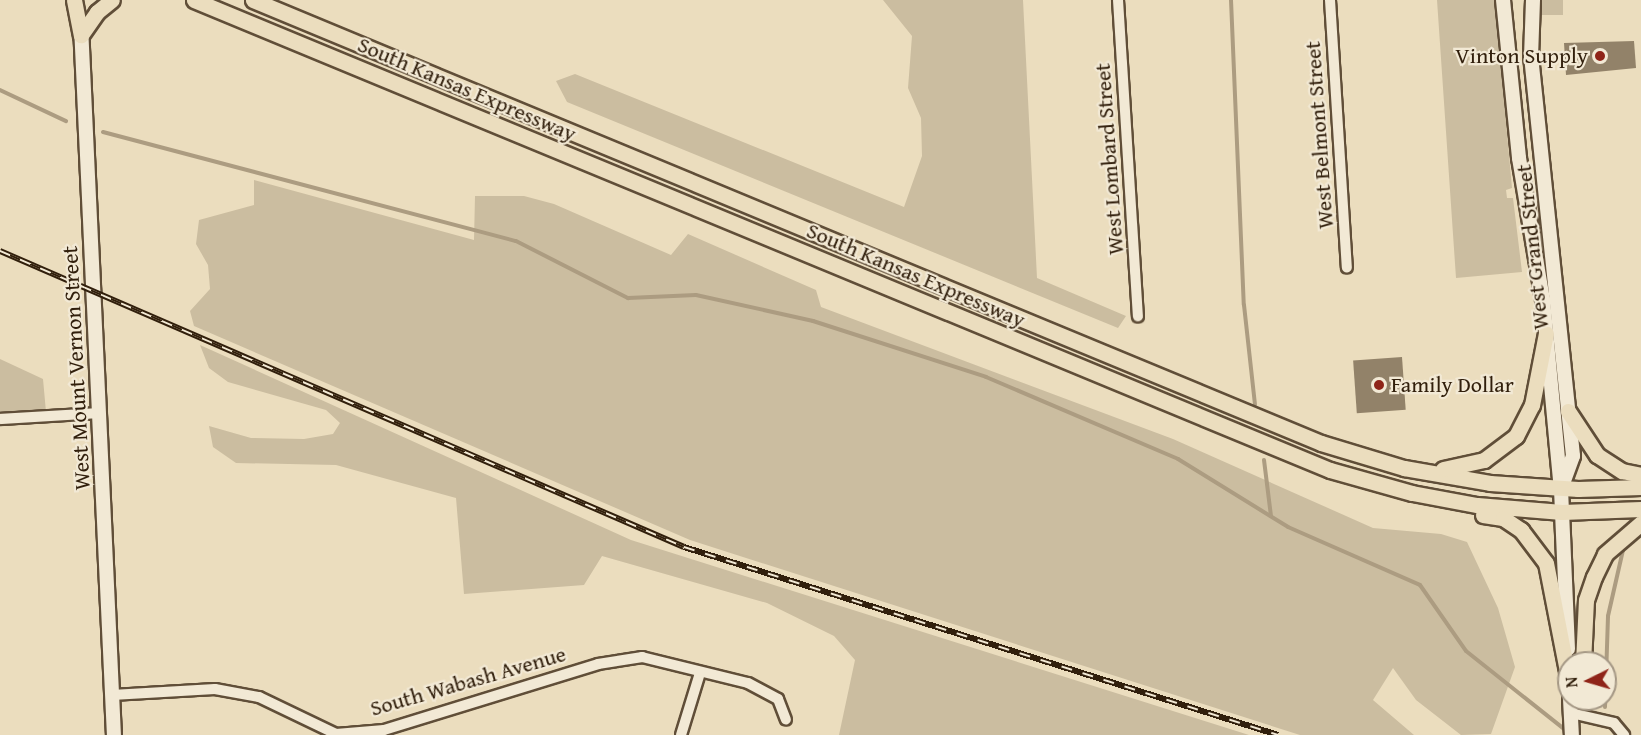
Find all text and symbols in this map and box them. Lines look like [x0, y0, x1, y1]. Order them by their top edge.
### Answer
street label: South Kansas Expressway [354, 31, 580, 147]
street label: West Belmont Street [1299, 40, 1339, 230]
place label: Vinton Supply [1455, 43, 1588, 69]
marker: Vinton Supply [1593, 49, 1607, 63]
street label: West Lombard Street [1089, 62, 1129, 256]
street label: West Grand Street [1510, 163, 1554, 331]
street label: South Kansas Expressway [803, 217, 1029, 333]
street label: West Mount Vernon Street [56, 245, 96, 491]
place label: Family Dollar [1391, 372, 1514, 398]
marker: Family Dollar [1372, 378, 1386, 392]
street label: South Wabash Avenue [367, 640, 569, 722]
north arrow [1557, 651, 1617, 711]
text: N [1559, 676, 1583, 689]

